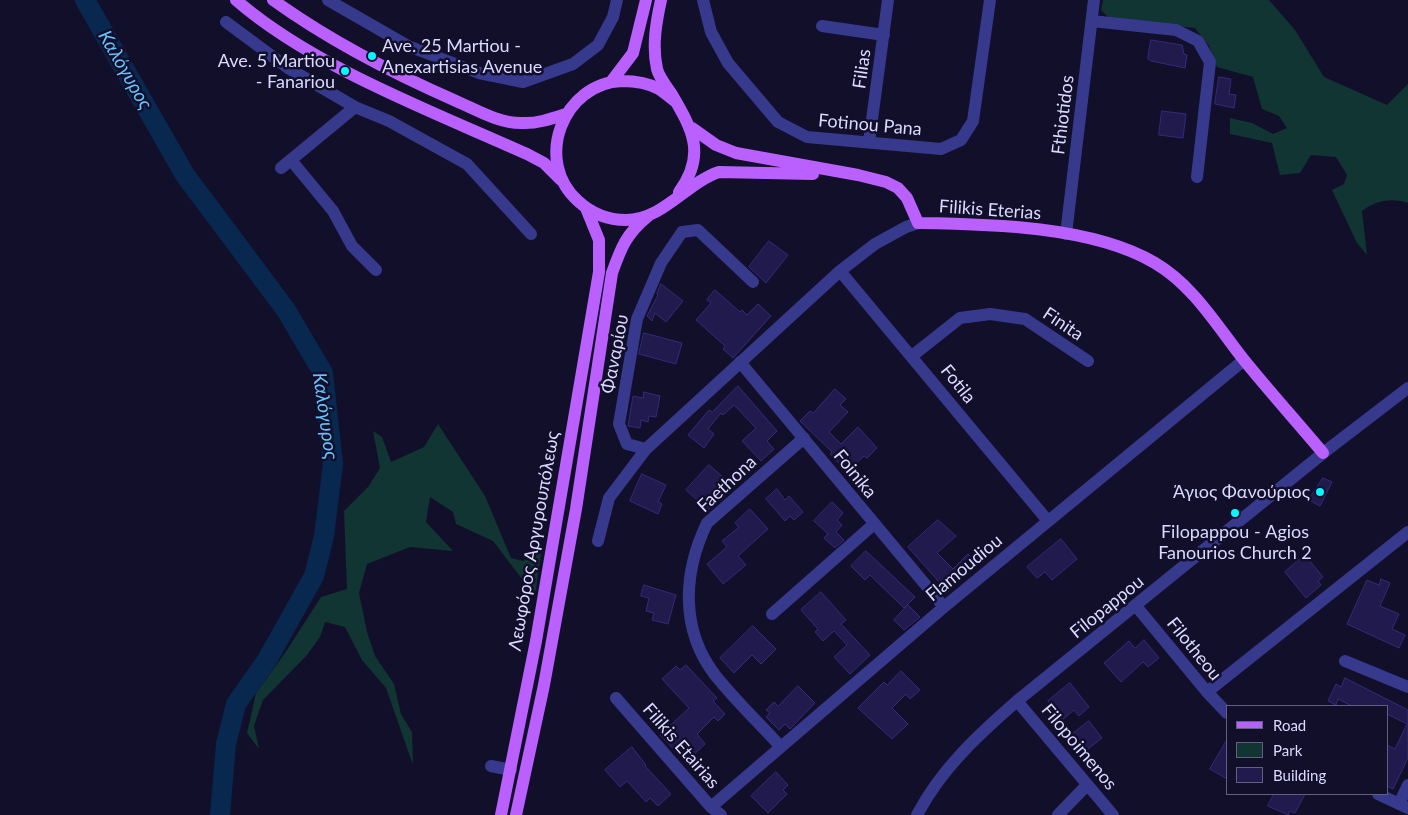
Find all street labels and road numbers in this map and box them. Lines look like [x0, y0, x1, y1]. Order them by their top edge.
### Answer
street label: Filias [849, 48, 875, 90]
street label: Fthiotidos [1047, 74, 1079, 156]
street label: Fotinou Pana [817, 110, 923, 140]
street label: Filikis Eterias [938, 196, 1042, 224]
street label: Finita [1039, 303, 1087, 345]
street label: Φαναρίου [597, 313, 633, 395]
street label: Fotila [936, 360, 980, 408]
street label: Λεωφόρος Αργυρουπόλεως [504, 429, 564, 653]
street label: Foinika [829, 445, 881, 503]
street label: Faethona [693, 451, 761, 517]
street label: Flamoudiou [921, 530, 1007, 606]
street label: Filopappou [1066, 571, 1148, 643]
street label: Filotheou [1162, 613, 1226, 685]
street label: Filikis Etairias [638, 699, 724, 793]
street label: Filopoimenos [1037, 700, 1121, 794]

